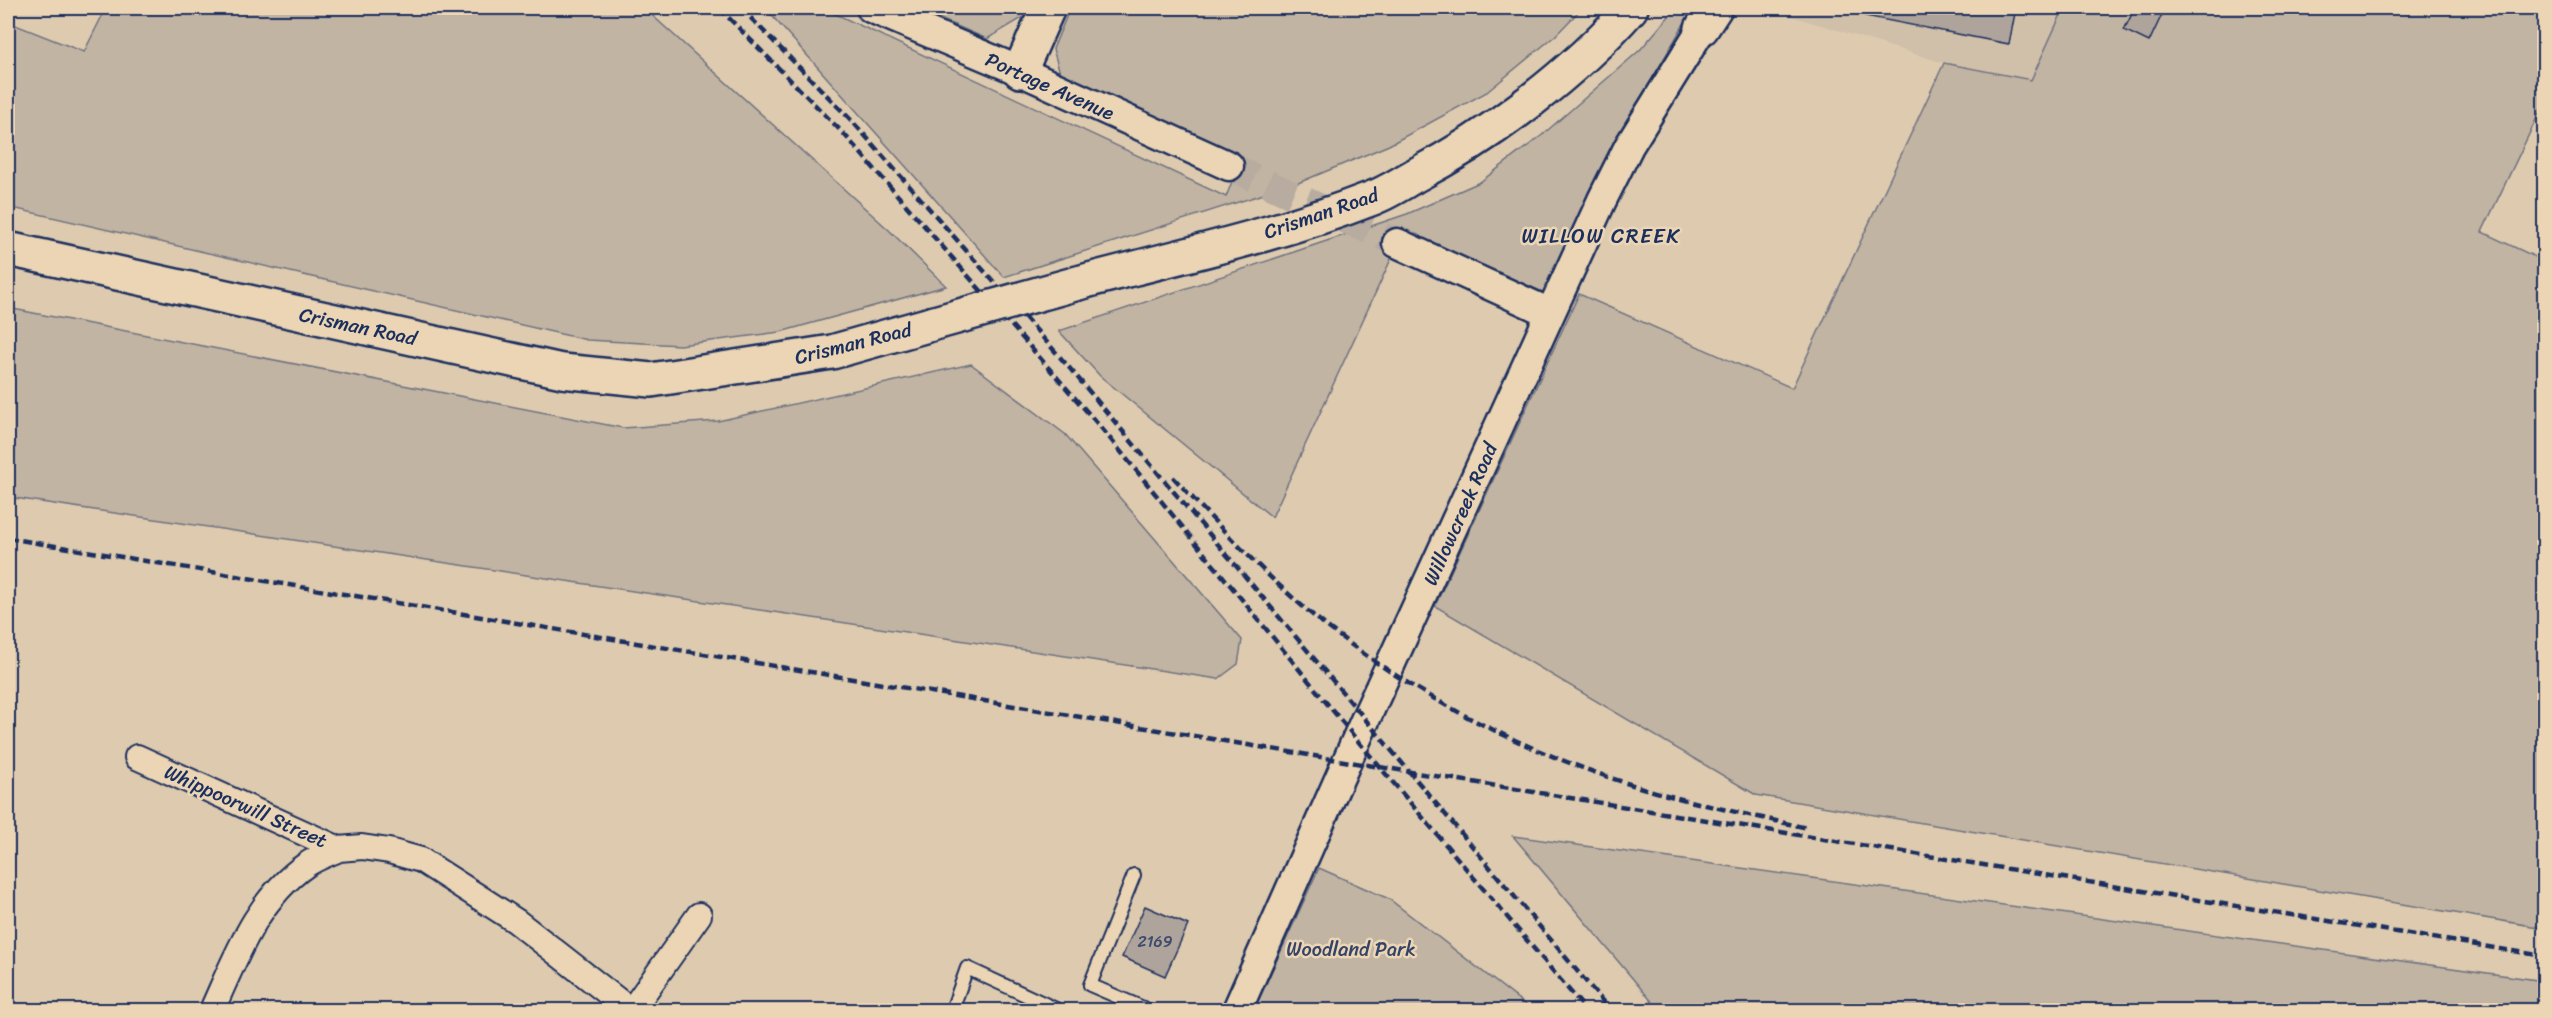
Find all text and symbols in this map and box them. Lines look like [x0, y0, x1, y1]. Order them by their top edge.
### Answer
street label: Portage Avenue [980, 42, 1120, 131]
street label: Crisman Road [1259, 177, 1385, 249]
district label: WILLOW CREEK [1521, 217, 1681, 255]
street label: Crisman Road [296, 297, 421, 356]
street label: Crisman Road [791, 312, 917, 375]
street label: Willowcreek Road [1413, 436, 1508, 591]
street label: Whippoorwill Street [158, 755, 333, 858]
house number: 2169 [1137, 927, 1173, 956]
park label: Woodland Park [1286, 932, 1416, 967]

